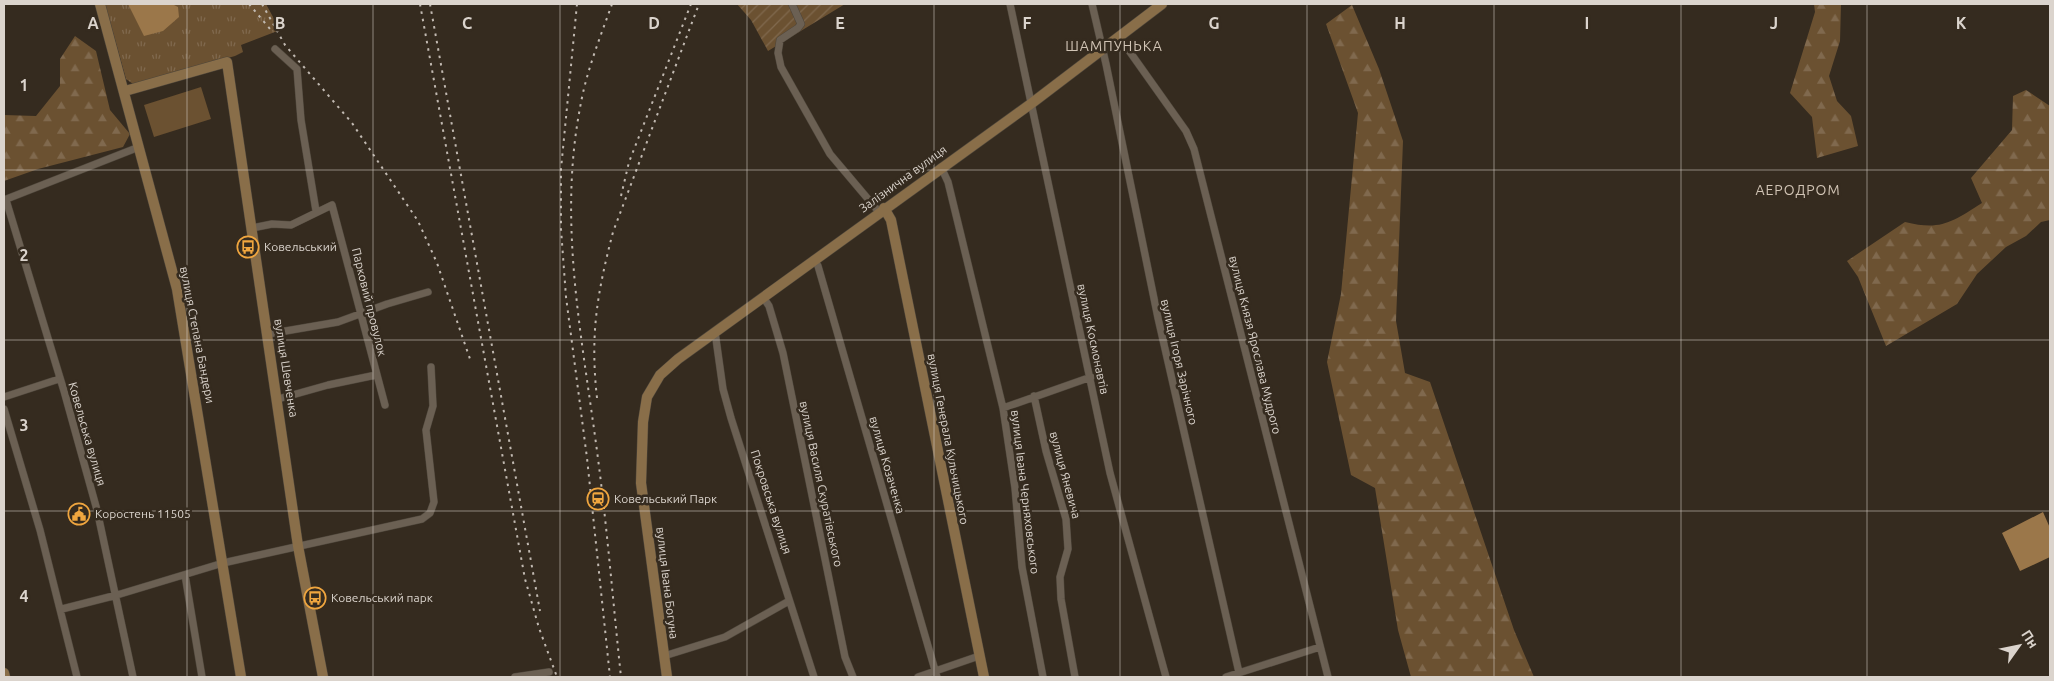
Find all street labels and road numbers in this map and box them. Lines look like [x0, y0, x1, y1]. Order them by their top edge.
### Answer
street label: Залізнична вулиця [857, 143, 949, 215]
street label: Парковий провулок [350, 246, 389, 357]
street label: вулиця Князя Ярослава Мудрого [1227, 254, 1284, 435]
street label: вулиця Степана Бандери [178, 265, 217, 404]
street label: вулиця Космонавтів [1075, 282, 1112, 395]
street label: вулиця Ігоря Зарічного [1159, 298, 1200, 426]
street label: вулиця Шевченка [272, 318, 301, 418]
street label: вулиця Генерала Кульчицького [926, 352, 971, 525]
street label: Ковельська вулиця [66, 380, 109, 487]
street label: вулиця Василя Скуратівського [798, 400, 845, 568]
street label: вулиця Івана Черняховського [1009, 409, 1042, 575]
street label: вулиця Козаченка [867, 415, 908, 515]
street label: вулиця Яневича [1048, 430, 1083, 520]
street label: Покровська вулиця [748, 448, 794, 556]
street label: вулиця Івана Богуна [654, 526, 681, 640]

